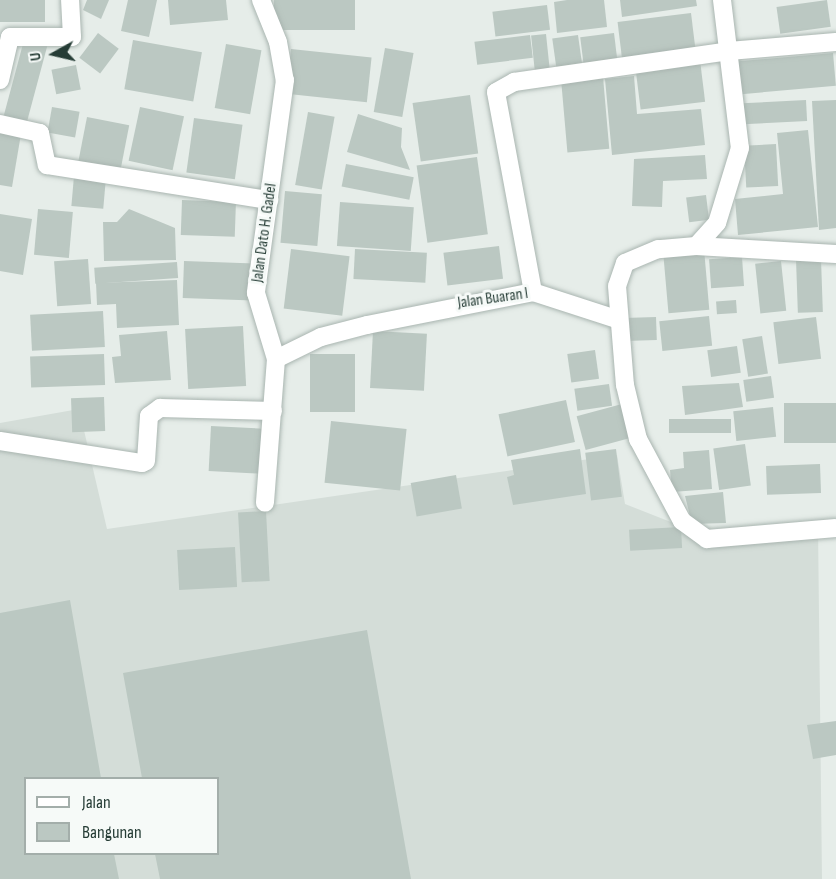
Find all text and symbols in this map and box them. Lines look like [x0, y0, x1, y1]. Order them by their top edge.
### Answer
north arrow [24, 24, 84, 84]
text: U [26, 51, 46, 62]
street label: Jalan Dato H. Gadel [249, 182, 281, 284]
street label: Jalan Buaran I [456, 285, 530, 313]
legend [24, 777, 219, 855]
text: Jalan [82, 792, 111, 813]
text: Bangunan [82, 822, 142, 843]

